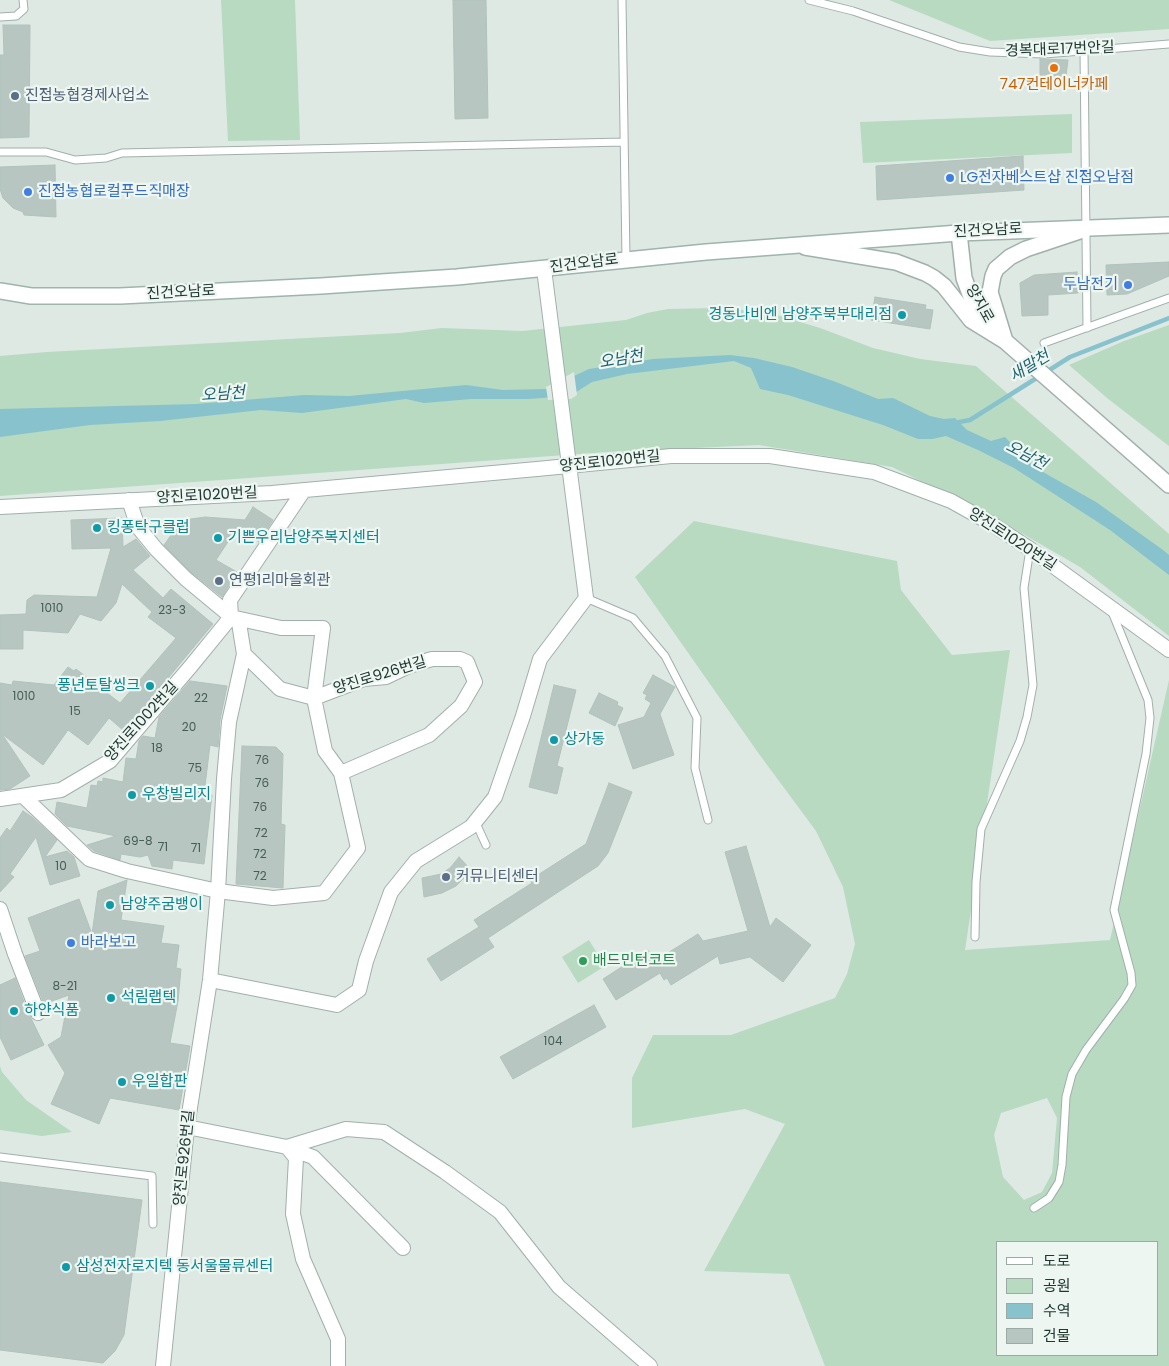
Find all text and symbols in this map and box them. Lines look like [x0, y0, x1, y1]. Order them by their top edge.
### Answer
street label: 경복대로17번안길 [1005, 39, 1115, 61]
marker: 747컨테이너카페 [1048, 62, 1060, 74]
place label: 747컨테이너카페 [1000, 76, 1108, 94]
place label: 진접농협경제사업소 [25, 87, 149, 105]
marker: 진접농협경제사업소 [9, 90, 21, 102]
place label: LG전자베스트샵 진접오남점 [960, 169, 1134, 187]
marker: LG전자베스트샵 진접오남점 [944, 172, 956, 184]
place label: 진접농협로컬푸드직매장 [38, 183, 190, 201]
marker: 진접농협로컬푸드직매장 [22, 186, 34, 198]
street label: 진건오남로 [953, 220, 1023, 242]
street label: 진건오남로 [549, 251, 619, 277]
place label: 두남전기 [1063, 276, 1118, 294]
marker: 두남전기 [1122, 279, 1134, 291]
street label: 진건오남로 [146, 282, 216, 304]
street label: 양지로 [961, 282, 997, 326]
place label: 경동나비엔 남양주북부대리점 [709, 306, 892, 324]
marker: 경동나비엔 남양주북부대리점 [896, 309, 908, 321]
water label: 오남천 [598, 347, 644, 373]
water label: 새말천 [1006, 347, 1054, 387]
water label: 오남천 [200, 384, 246, 406]
water label: 오남천 [1002, 437, 1050, 475]
street label: 양진로1020번길 [559, 448, 661, 476]
street label: 양진로1020번길 [156, 484, 258, 508]
street label: 양진로1020번길 [965, 505, 1059, 575]
place label: 킹퐁탁구클럽 [107, 519, 190, 537]
marker: 킹퐁탁구클럽 [91, 522, 103, 534]
place label: 기쁜우리남양주복지센터 [228, 529, 380, 547]
marker: 기쁜우리남양주복지센터 [212, 532, 224, 544]
place label: 연평1리마을회관 [229, 572, 330, 590]
marker: 연평1리마을회관 [213, 575, 225, 587]
house number: 1010 [41, 602, 63, 616]
house number: 23-3 [158, 604, 186, 618]
street label: 양진로926번길 [331, 653, 429, 699]
place label: 풍년토탈씽크 [57, 677, 140, 695]
street label: 양진로1002번길 [101, 678, 183, 766]
marker: 풍년토탈씽크 [144, 680, 156, 692]
house number: 1010 [13, 690, 35, 704]
house number: 22 [194, 692, 208, 706]
house number: 15 [69, 705, 81, 719]
house number: 20 [182, 721, 196, 735]
place label: 상가동 [564, 731, 605, 749]
marker: 상가동 [548, 734, 560, 746]
house number: 18 [151, 742, 163, 756]
house number: 76 [255, 754, 269, 768]
house number: 75 [188, 762, 202, 776]
house number: 76 [255, 777, 269, 791]
place label: 우창빌리지 [142, 786, 211, 804]
marker: 우창빌리지 [126, 789, 138, 801]
house number: 76 [253, 801, 267, 815]
house number: 72 [254, 827, 268, 841]
house number: 69-8 [123, 835, 153, 849]
house number: 71 [158, 841, 168, 855]
house number: 71 [191, 842, 201, 856]
house number: 72 [253, 848, 267, 862]
house number: 10 [55, 860, 67, 874]
place label: 커뮤니티센터 [456, 868, 539, 886]
house number: 72 [253, 870, 267, 884]
marker: 커뮤니티센터 [440, 871, 452, 883]
place label: 남양주굼뱅이 [120, 896, 203, 914]
marker: 남양주굼뱅이 [104, 899, 116, 911]
place label: 바라보고 [81, 934, 136, 952]
marker: 바라보고 [65, 937, 77, 949]
place label: 배드민턴코트 [593, 952, 676, 970]
marker: 배드민턴코트 [577, 955, 589, 967]
house number: 8-21 [53, 980, 77, 994]
place label: 석림랩텍 [121, 989, 176, 1007]
marker: 석림랩텍 [105, 992, 117, 1004]
place label: 하얀식품 [24, 1002, 79, 1020]
marker: 하얀식품 [8, 1005, 20, 1017]
house number: 104 [544, 1035, 562, 1049]
place label: 우일합판 [132, 1073, 187, 1091]
marker: 우일합판 [116, 1076, 128, 1088]
street label: 양진로926번길 [171, 1109, 199, 1207]
legend [996, 1241, 1159, 1356]
text: 도로 [1043, 1250, 1071, 1271]
place label: 삼성전자로지텍 동서울물류센터 [76, 1258, 273, 1276]
marker: 삼성전자로지텍 동서울물류센터 [60, 1261, 72, 1273]
text: 공원 [1043, 1275, 1071, 1296]
text: 수역 [1043, 1300, 1071, 1321]
text: 건물 [1043, 1325, 1071, 1346]

